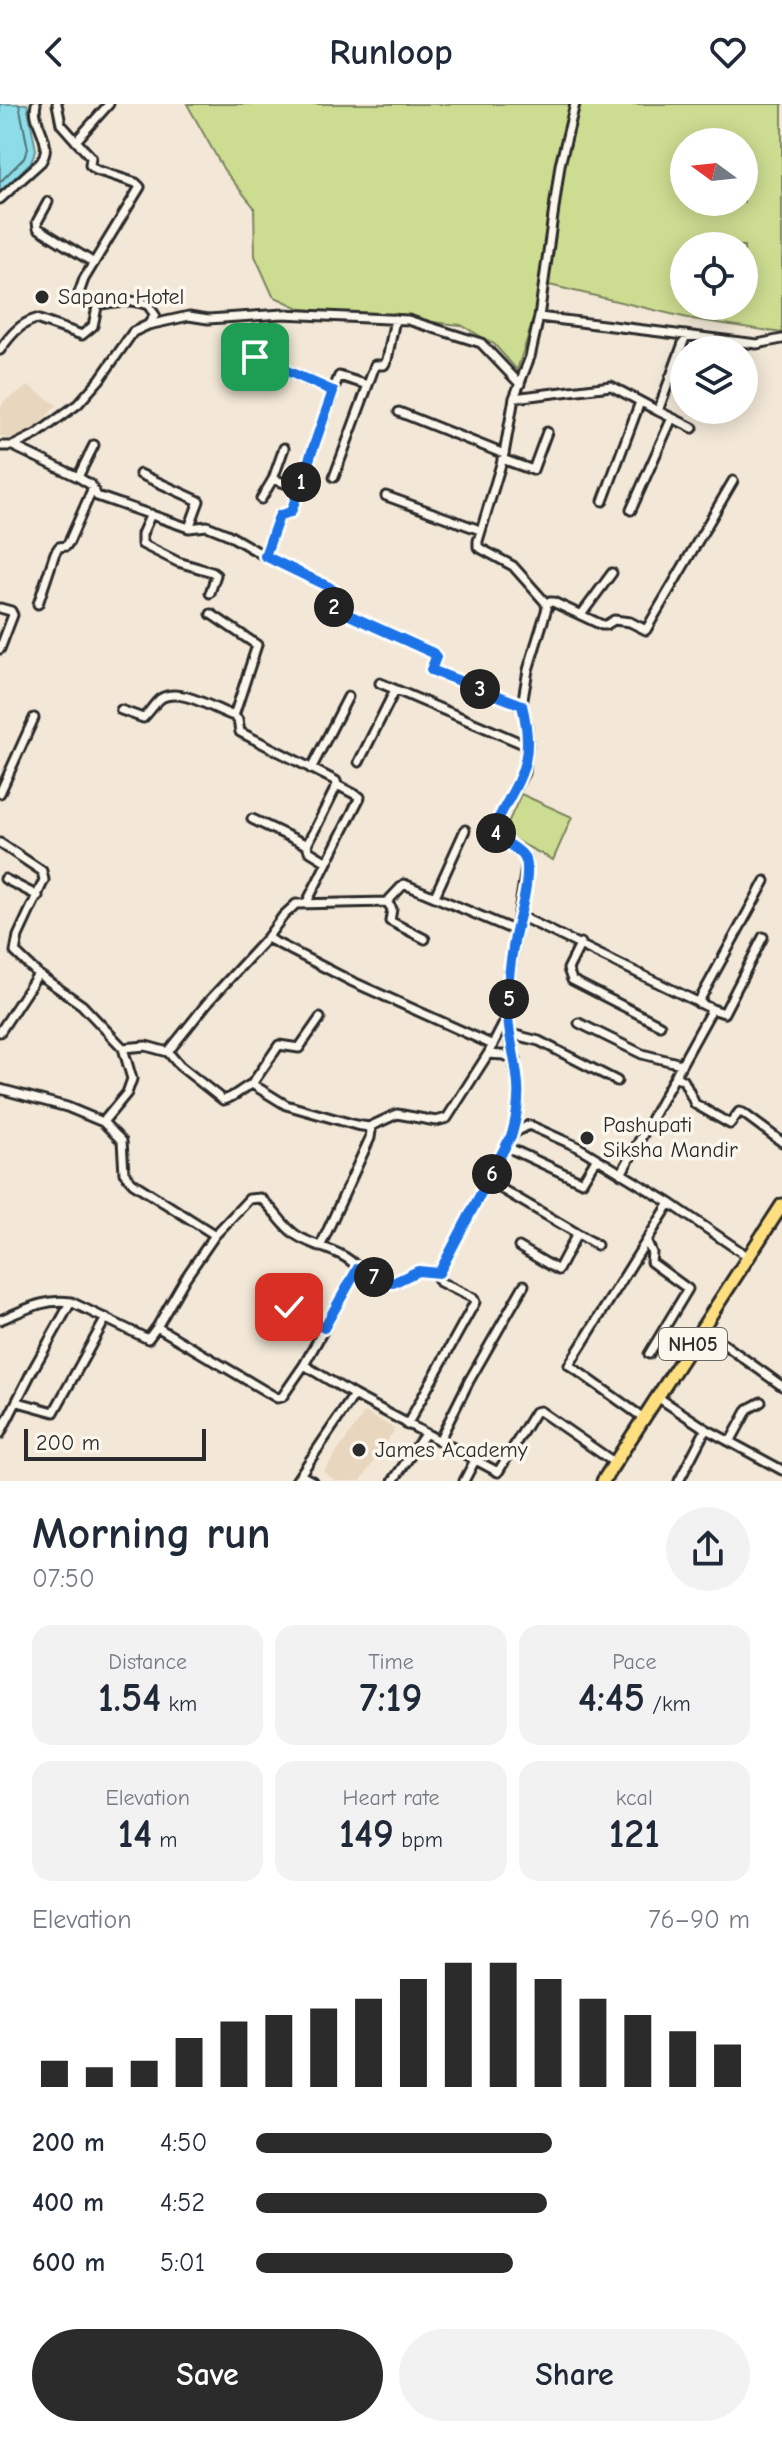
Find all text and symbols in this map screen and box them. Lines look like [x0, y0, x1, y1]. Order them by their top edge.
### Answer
icon: back [32, 30, 76, 74]
icon: heart [706, 30, 750, 74]
text: Runloop [329, 32, 453, 73]
north arrow [670, 128, 758, 216]
map controls [670, 128, 758, 424]
button: locate [670, 232, 758, 320]
place label: Sapana Hotel [58, 284, 184, 310]
marker: Sapana Hotel [33, 288, 51, 306]
pin [221, 323, 289, 391]
icon: arrive [233, 335, 277, 379]
button: layers [670, 336, 758, 424]
pin: 1 [281, 462, 321, 502]
text: 1 [297, 469, 305, 495]
pin: 2 [314, 587, 354, 627]
text: 2 [329, 594, 339, 620]
pin: 3 [460, 669, 500, 709]
text: 3 [475, 676, 485, 702]
pin: 4 [476, 813, 516, 853]
text: 4 [491, 820, 501, 846]
pin: 5 [489, 979, 529, 1019]
text: 5 [503, 986, 515, 1012]
place label: Pashupati Siksha Mandir [603, 1112, 738, 1163]
marker: Pashupati Siksha Mandir [578, 1129, 596, 1147]
pin: 6 [472, 1154, 512, 1194]
text: 6 [486, 1161, 498, 1187]
pin: 7 [354, 1257, 394, 1297]
text: 7 [369, 1264, 379, 1290]
pin [255, 1273, 323, 1341]
icon: check [267, 1285, 311, 1329]
road number: NH05 [659, 1328, 727, 1360]
scale bar [24, 1425, 206, 1461]
text: 200 m [36, 1430, 100, 1456]
place label: James Academy [375, 1437, 528, 1463]
marker: James Academy [350, 1441, 368, 1459]
button: share [666, 1507, 750, 1591]
text: Morning run [32, 1508, 271, 1559]
text: 07:50 [32, 1564, 95, 1594]
text: Distance [108, 1649, 187, 1675]
text: Time [368, 1649, 414, 1675]
text: Pace [612, 1649, 657, 1675]
text: 1.54 [98, 1675, 161, 1721]
text: 7:19 [360, 1675, 422, 1721]
text: 4:45 [578, 1675, 645, 1721]
text: km [161, 1691, 197, 1717]
text: /km [645, 1691, 691, 1717]
text: Elevation [106, 1785, 190, 1811]
text: Heart rate [342, 1785, 439, 1811]
text: kcal [616, 1785, 653, 1811]
text: 14 [118, 1811, 152, 1857]
text: 149 [339, 1811, 394, 1857]
text: 121 [609, 1811, 660, 1857]
text: m [152, 1827, 177, 1853]
text: bpm [394, 1827, 443, 1853]
text: Elevation [32, 1905, 132, 1935]
text: 76–90 m [648, 1905, 750, 1935]
text: 200 m [32, 2128, 105, 2158]
text: 4:50 [160, 2128, 207, 2158]
text: 400 m [32, 2188, 104, 2218]
text: 4:52 [160, 2188, 205, 2218]
text: 600 m [32, 2248, 105, 2278]
text: 5:01 [160, 2248, 205, 2278]
button: Save [32, 2329, 383, 2421]
button: Share [399, 2329, 750, 2421]

